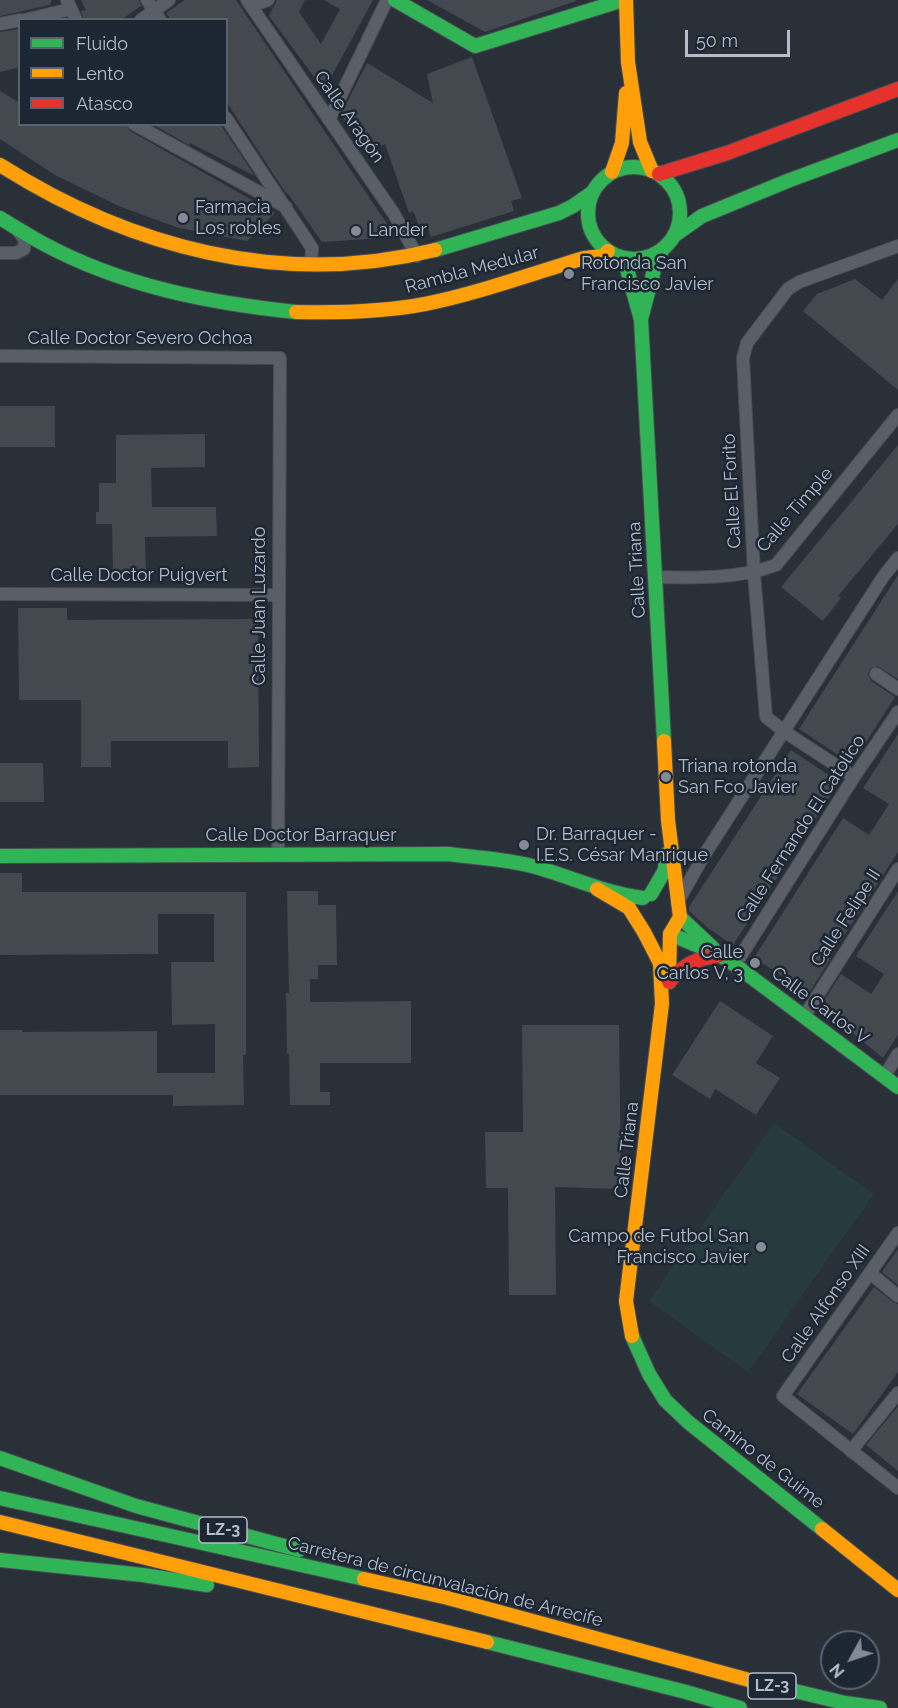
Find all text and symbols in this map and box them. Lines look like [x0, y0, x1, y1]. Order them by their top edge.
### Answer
legend [18, 18, 228, 126]
scale bar [688, 18, 793, 56]
text: 50 m [696, 30, 738, 51]
text: Fluido [76, 33, 128, 54]
text: Lento [76, 63, 124, 84]
street label: Calle Aragón [309, 67, 389, 167]
text: Atasco [76, 93, 133, 114]
place label: Farmacia Los robles [195, 197, 281, 240]
marker: Farmacia Los robles [176, 211, 190, 225]
place label: Lander [368, 220, 427, 242]
marker: Lander [349, 224, 363, 238]
street label: Rambla Medular [403, 242, 541, 298]
place label: Rotonda San Francisco Javier [581, 253, 714, 296]
marker: Rotonda San Francisco Javier [562, 267, 576, 281]
street label: Calle Doctor Severo Ochoa [28, 328, 252, 350]
street label: Calle El Forito [718, 433, 746, 549]
street label: Calle Timple [752, 463, 838, 557]
street label: Calle Triana [624, 521, 650, 619]
street label: Calle Juan Luzardo [249, 526, 271, 686]
street label: Calle Doctor Puigvert [50, 565, 228, 587]
street label: Calle Fernando El Catolico [732, 731, 870, 927]
place label: Triana rotonda San Fco Javier [678, 756, 797, 798]
marker: Triana rotonda San Fco Javier [659, 770, 673, 784]
place label: Dr. Barraquer - I.E.S. César Manrique [536, 824, 708, 866]
street label: Calle Doctor Barraquer [206, 825, 396, 847]
marker: Dr. Barraquer - I.E.S. César Manrique [517, 838, 531, 852]
street label: Calle Felipe II [807, 865, 885, 971]
place label: Calle Carlos V, 3 [656, 942, 743, 984]
marker: Calle Carlos V, 3 [748, 956, 762, 970]
street label: Calle Carlos V [767, 962, 873, 1050]
street label: Calle Triana [610, 1101, 644, 1199]
place label: Campo de Futbol San Francisco Javier [568, 1226, 749, 1268]
marker: Campo de Futbol San Francisco Javier [754, 1240, 768, 1254]
street label: Calle Alfonso XIII [777, 1241, 875, 1367]
street label: Camino de Guime [697, 1405, 829, 1513]
road number: LZ-3 [199, 1517, 247, 1543]
street label: Carretera de circunvalación de Arrecife [285, 1532, 605, 1632]
north arrow [820, 1630, 880, 1690]
text: N [826, 1660, 849, 1681]
road number: LZ-3 [748, 1673, 796, 1699]

